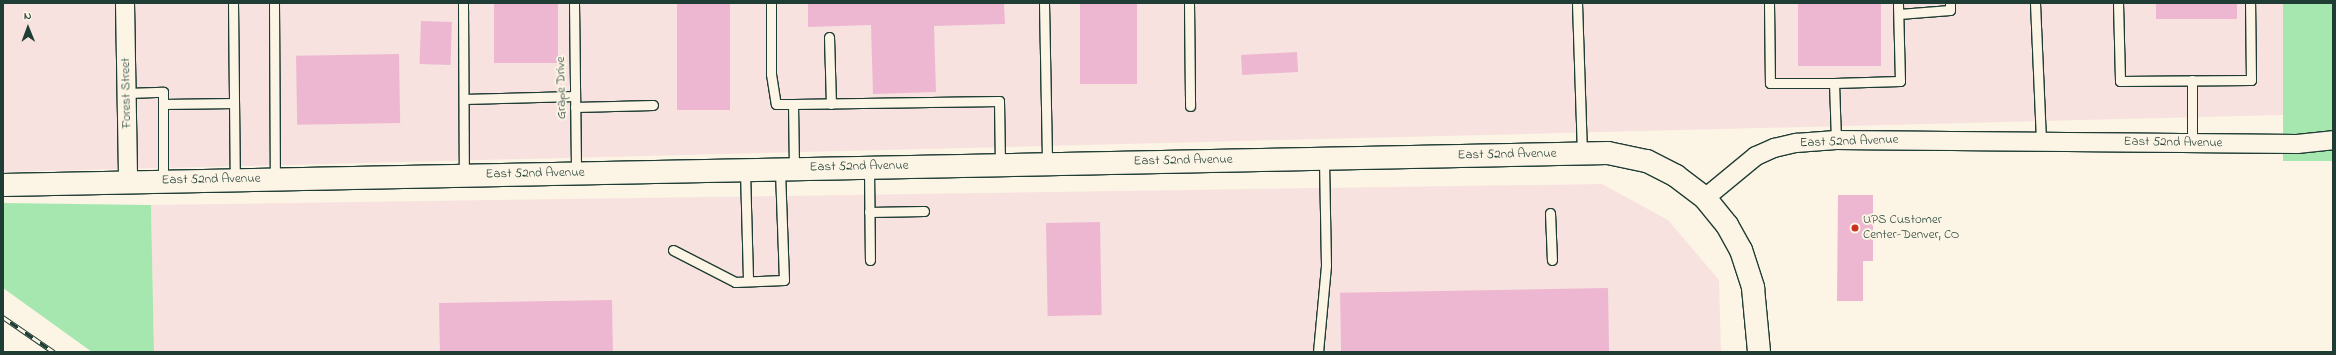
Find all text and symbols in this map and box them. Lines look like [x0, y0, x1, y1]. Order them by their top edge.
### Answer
north arrow [8, 8, 48, 48]
text: N [24, 8, 32, 24]
street label: Forest Street [119, 57, 135, 129]
street label: Grape Drive [554, 57, 570, 119]
street label: East 52nd Avenue [1799, 132, 1899, 152]
street label: East 52nd Avenue [2123, 134, 2223, 152]
street label: East 52nd Avenue [1457, 146, 1557, 164]
street label: East 52nd Avenue [1133, 152, 1233, 170]
street label: East 52nd Avenue [809, 158, 909, 176]
street label: East 52nd Avenue [485, 165, 585, 183]
street label: East 52nd Avenue [161, 171, 261, 189]
place label: UPS Customer Center-Denver, CO [1863, 213, 1959, 244]
marker: UPS Customer Center-Denver, CO [1850, 223, 1860, 233]

